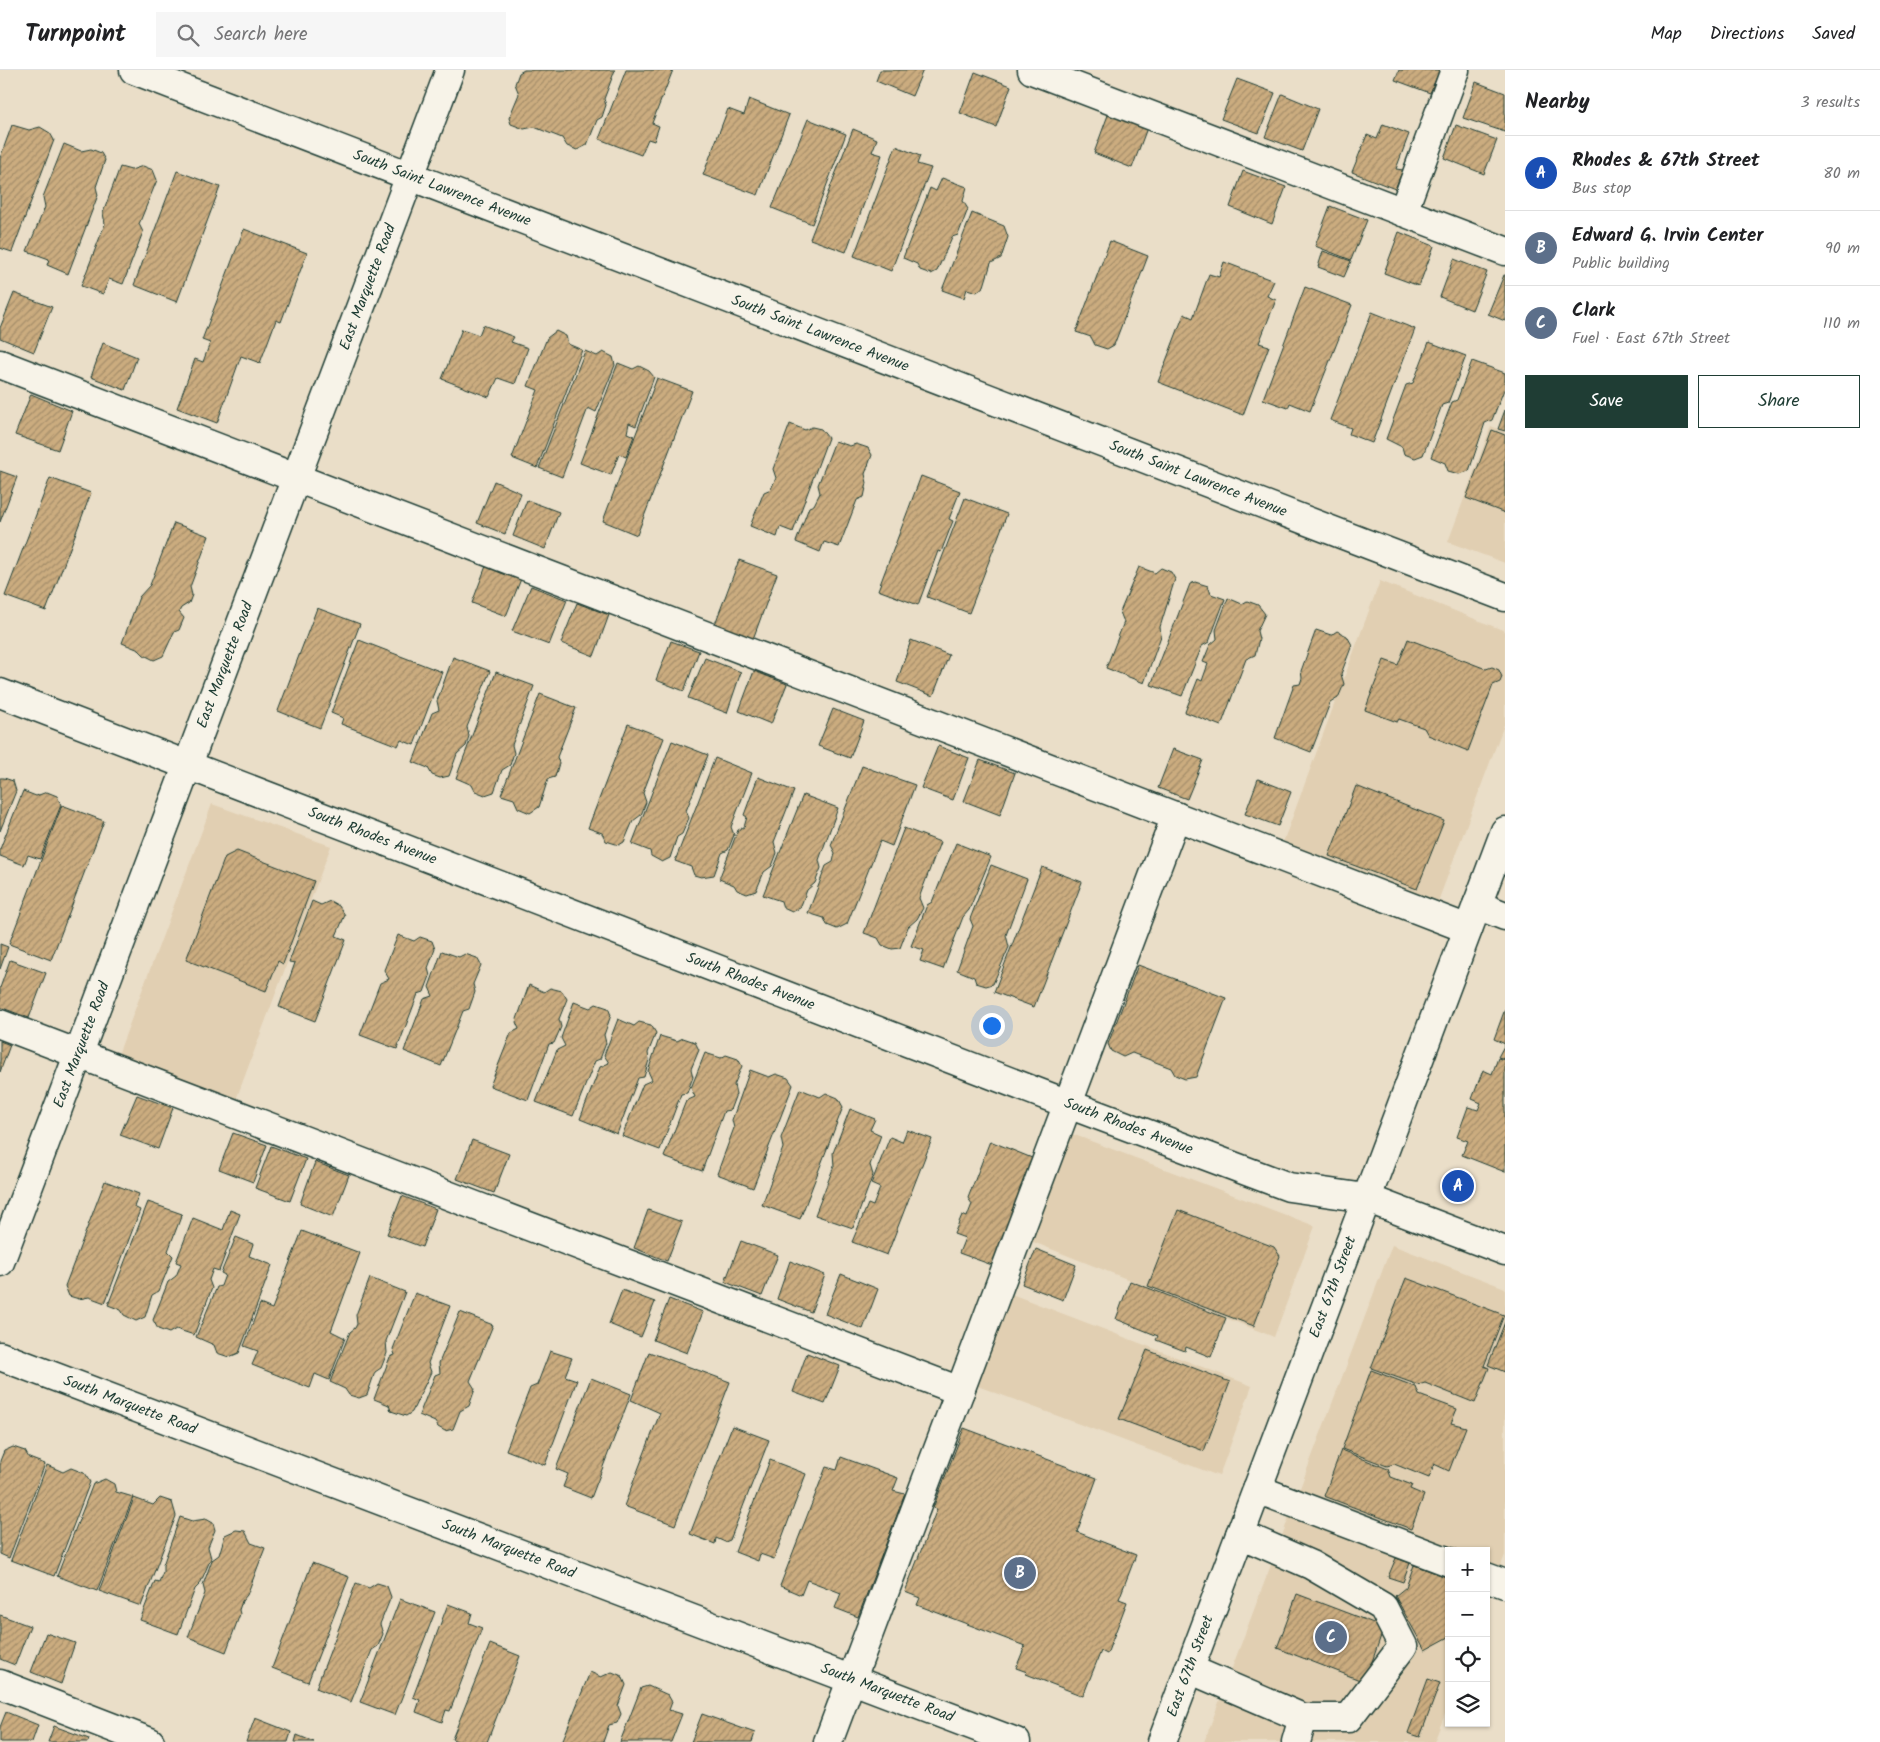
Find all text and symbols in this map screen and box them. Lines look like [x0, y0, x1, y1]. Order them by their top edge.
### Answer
search box [156, 12, 506, 57]
text: Turnpoint [25, 15, 126, 54]
text: Search here [214, 20, 308, 50]
text: Map [1650, 20, 1682, 49]
text: Directions [1710, 20, 1784, 49]
text: Saved [1812, 20, 1855, 49]
icon: search [174, 21, 202, 49]
text: Nearby [1525, 86, 1590, 119]
text: 3 results [1801, 90, 1860, 115]
street label: South Saint Lawrence Avenue [349, 143, 535, 234]
text: Rhodes & 67th Street [1572, 146, 1760, 176]
text: A [1536, 161, 1546, 186]
text: 80 m [1823, 161, 1860, 186]
text: Bus stop [1572, 176, 1631, 201]
street label: East Marquette Road [333, 220, 403, 354]
text: Edward G. Irvin Center [1572, 221, 1763, 251]
text: B [1536, 236, 1546, 261]
text: 90 m [1825, 236, 1860, 261]
text: Public building [1572, 251, 1670, 276]
street label: South Saint Lawrence Avenue [728, 289, 913, 379]
text: Clark [1572, 296, 1615, 326]
text: C [1536, 311, 1546, 336]
text: 110 m [1823, 311, 1860, 336]
text: Fuel · East 67th Street [1572, 326, 1730, 351]
button: Save [1525, 375, 1688, 428]
button: Share [1698, 375, 1860, 428]
street label: South Saint Lawrence Avenue [1106, 434, 1291, 524]
street label: East Marquette Road [191, 598, 260, 732]
street label: South Rhodes Avenue [304, 801, 441, 872]
street label: South Rhodes Avenue [682, 946, 819, 1018]
street label: East Marquette Road [47, 978, 117, 1112]
your location [979, 1013, 1005, 1039]
street label: South Rhodes Avenue [1060, 1092, 1197, 1162]
pin: A [1442, 1167, 1474, 1205]
street label: East 67th Street [1303, 1233, 1363, 1342]
street label: South Marquette Road [60, 1369, 201, 1442]
street label: South Marquette Road [438, 1513, 579, 1586]
map controls [1445, 1547, 1490, 1727]
button: + [1445, 1547, 1490, 1592]
pin: B [1004, 1554, 1036, 1592]
button: − [1445, 1592, 1490, 1637]
street label: East 67th Street [1160, 1612, 1221, 1721]
pin: C [1315, 1618, 1347, 1656]
button: locate [1445, 1637, 1490, 1682]
street label: South Marquette Road [817, 1657, 958, 1730]
button: layers [1445, 1682, 1490, 1727]

